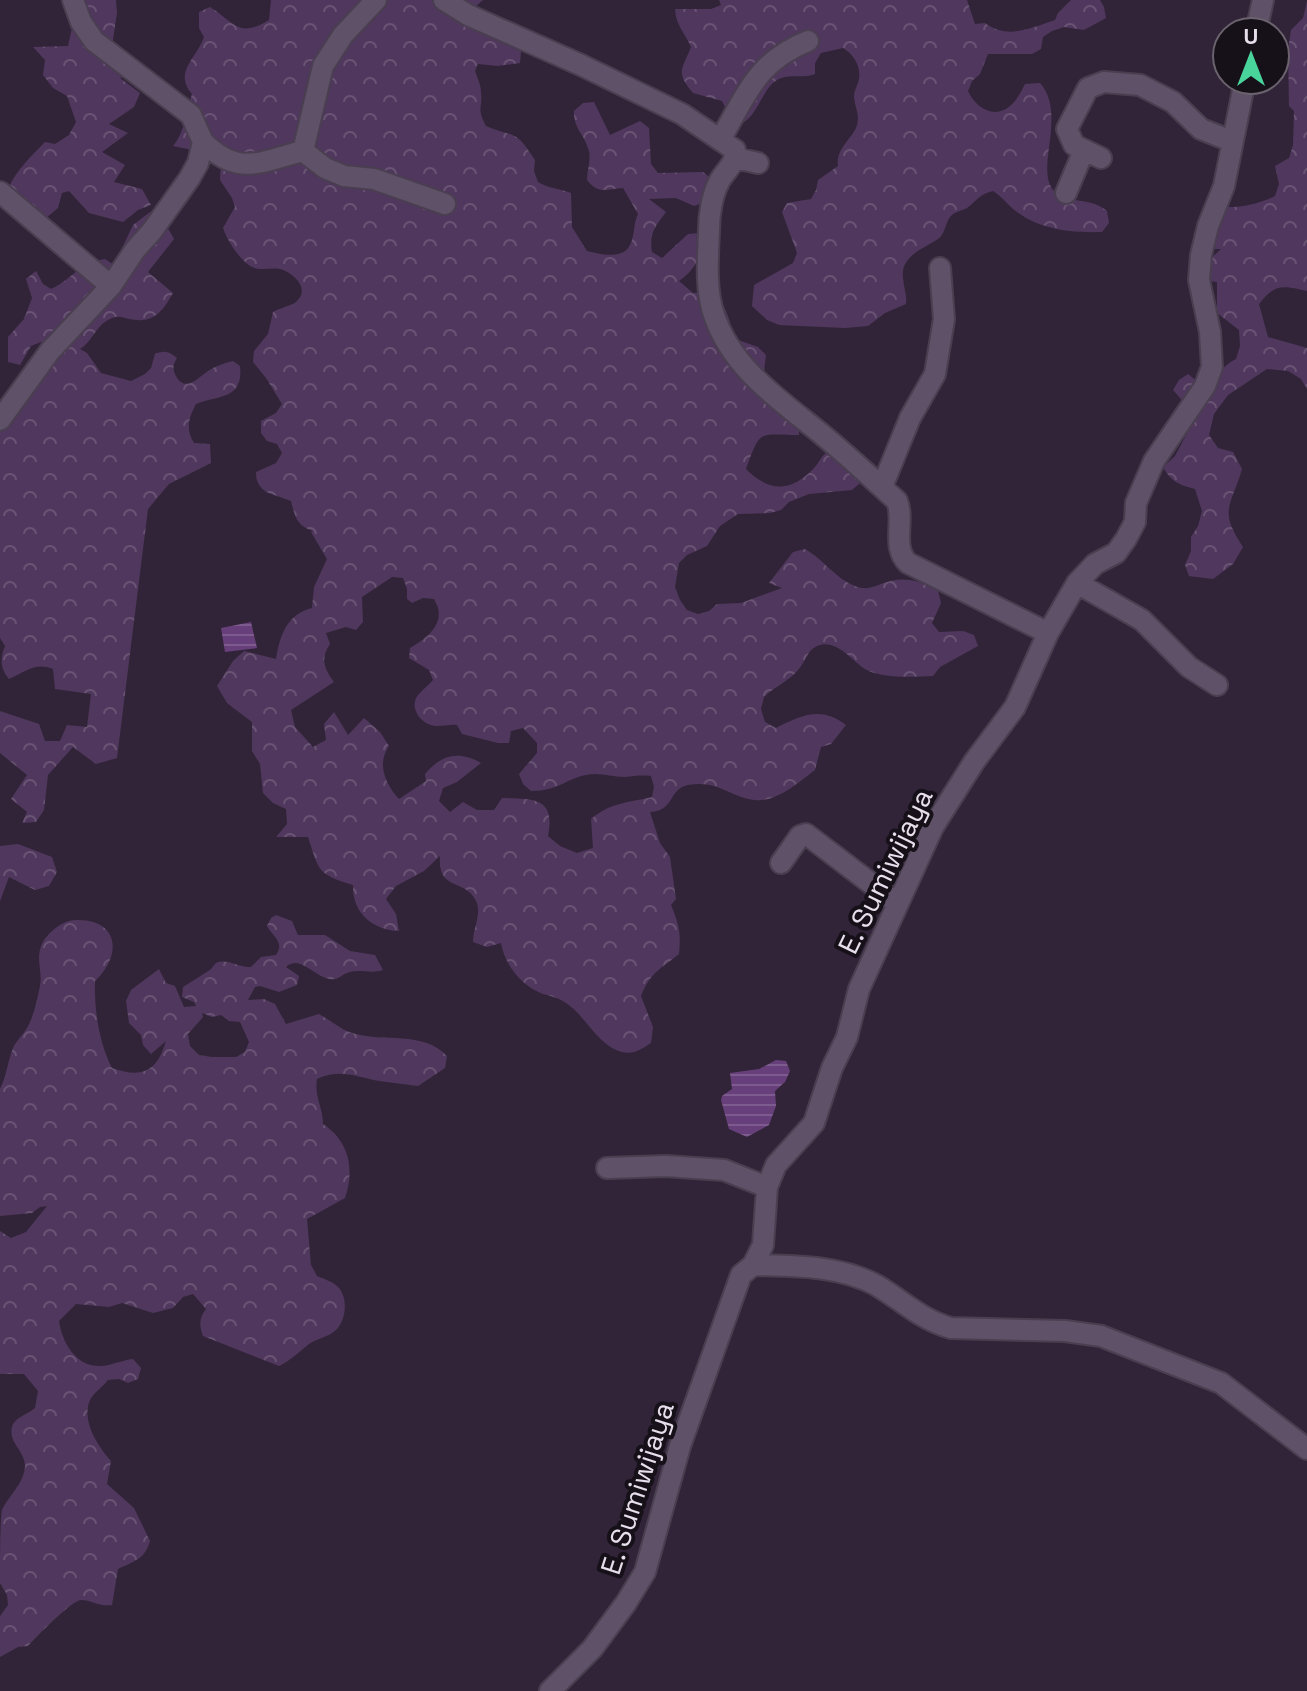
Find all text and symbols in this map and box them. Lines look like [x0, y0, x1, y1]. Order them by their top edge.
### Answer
north arrow [1211, 16, 1291, 96]
text: U [1244, 22, 1258, 50]
street label: E. Sumiwijaya [829, 782, 941, 960]
street label: E. Sumiwijaya [592, 1397, 682, 1579]

